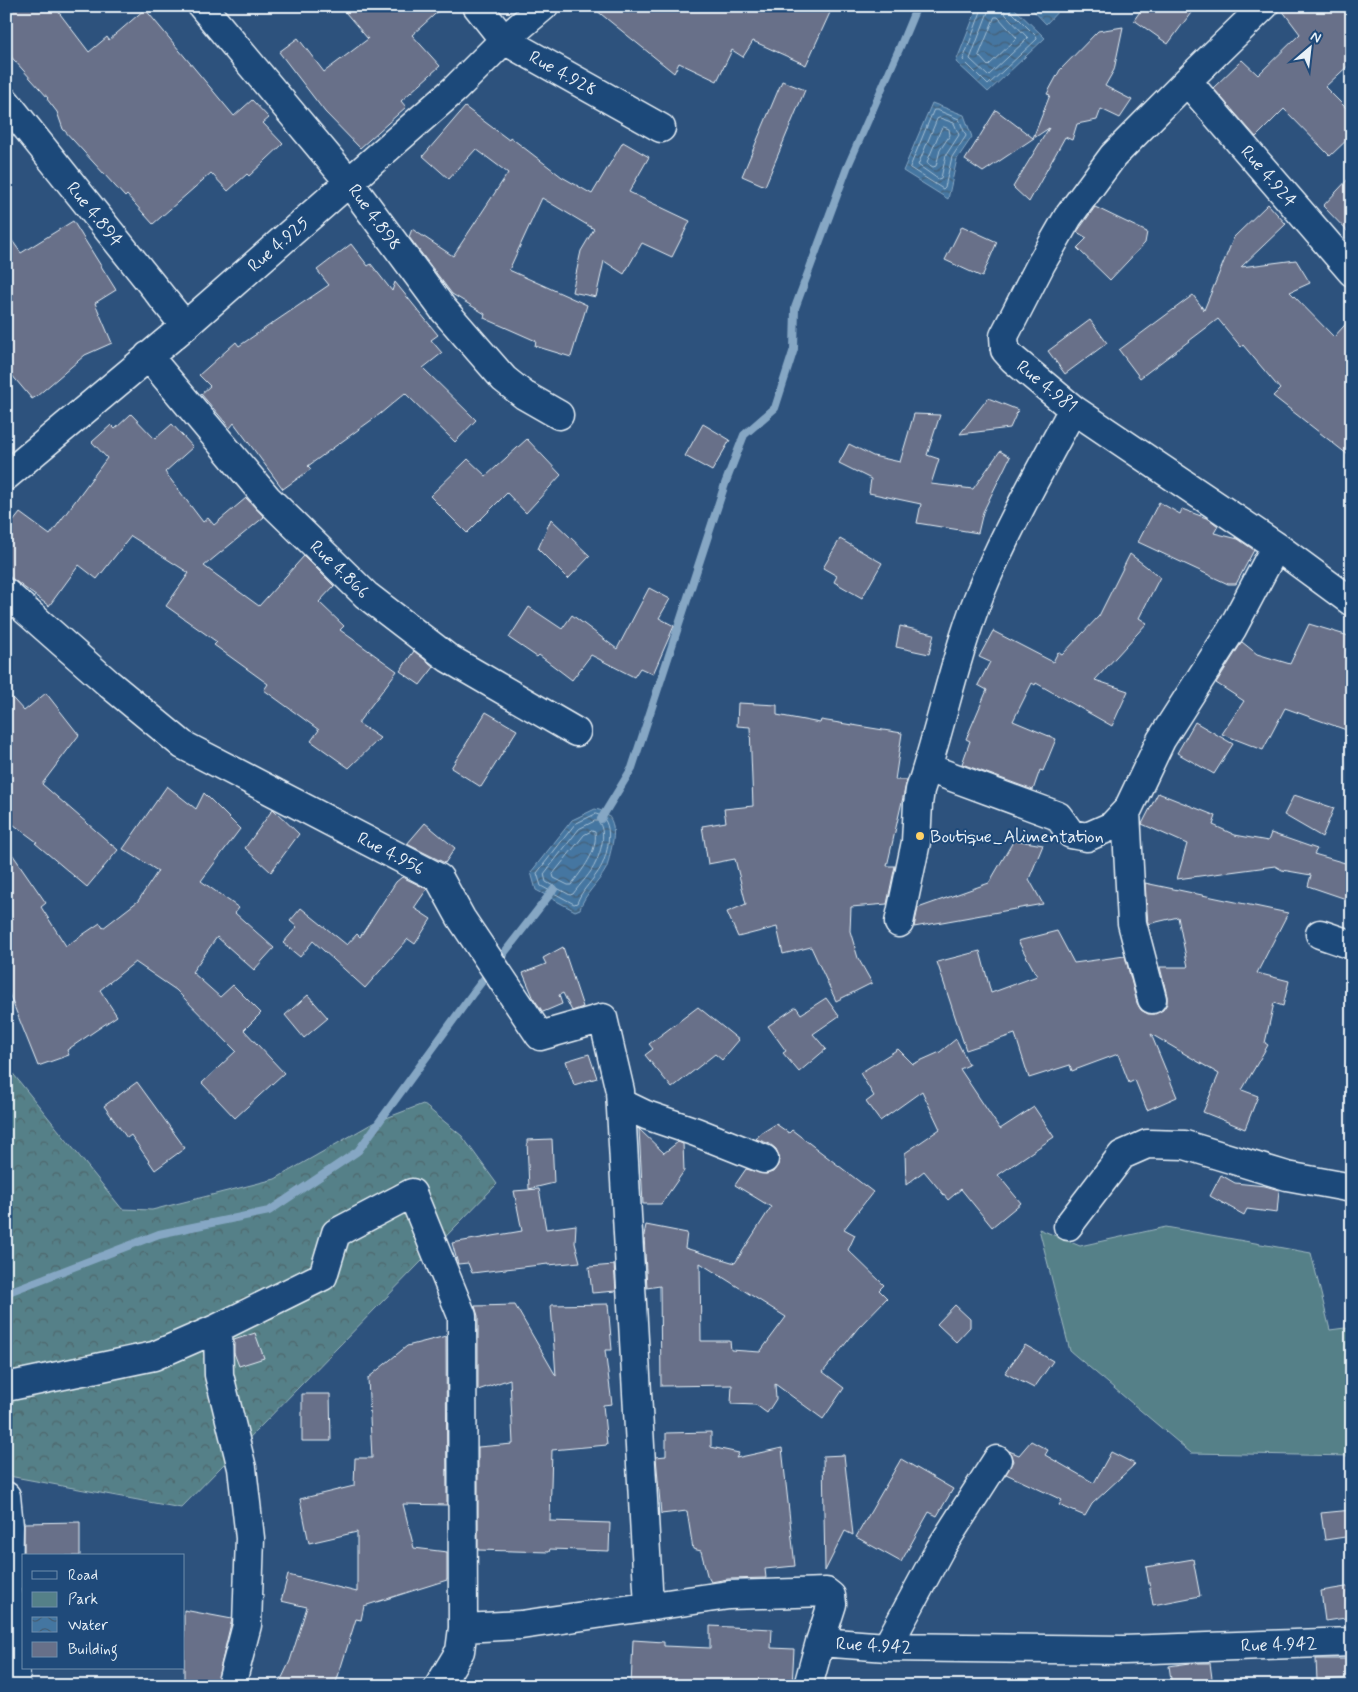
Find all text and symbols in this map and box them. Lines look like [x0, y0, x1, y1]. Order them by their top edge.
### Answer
north arrow [1286, 22, 1336, 72]
text: N [1307, 27, 1324, 48]
street label: Rue 4.928 [524, 45, 601, 102]
street label: Rue 4.924 [1235, 141, 1302, 213]
street label: Rue 4.894 [61, 177, 128, 253]
street label: Rue 4.898 [342, 180, 406, 256]
street label: Rue 4.925 [243, 211, 315, 278]
street label: Rue 4.981 [1011, 355, 1082, 419]
street label: Rue 4.866 [304, 535, 374, 604]
place label: Boutique_Alimentation [930, 825, 1104, 849]
street label: Rue 4.956 [353, 827, 428, 881]
marker: Boutique_Alimentation [914, 830, 926, 842]
legend [22, 1554, 185, 1670]
text: Road [68, 1566, 98, 1586]
text: Park [68, 1590, 98, 1610]
text: Water [68, 1616, 108, 1636]
street label: Rue 4.942 [835, 1632, 913, 1660]
street label: Rue 4.942 [1240, 1632, 1318, 1658]
text: Building [68, 1640, 118, 1661]

